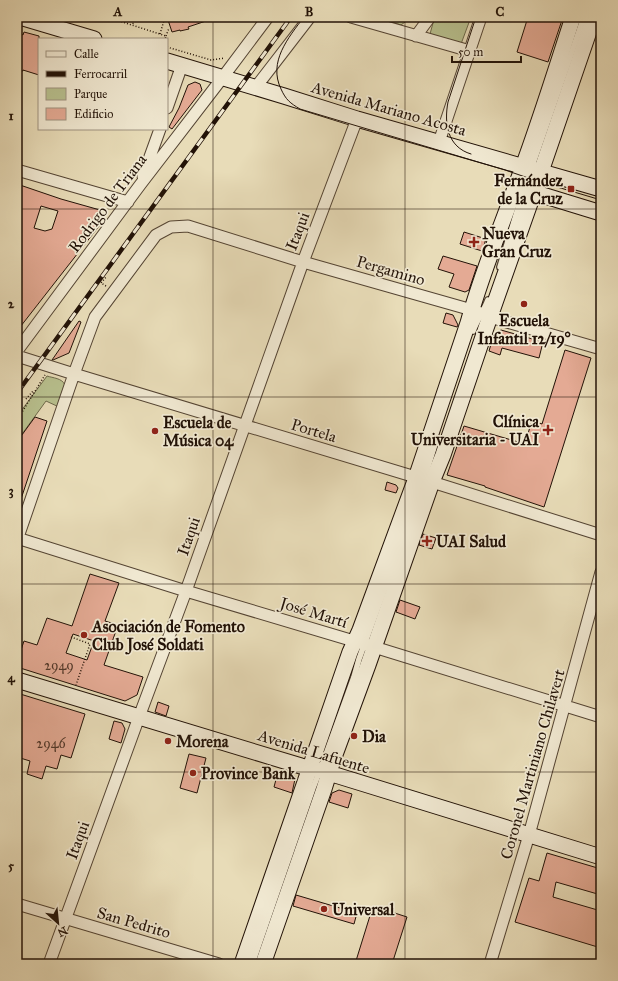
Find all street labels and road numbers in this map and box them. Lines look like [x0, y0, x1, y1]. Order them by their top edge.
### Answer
street label: Avenida Mariano Acosta [308, 77, 469, 140]
street label: Rodrigo de Triana [64, 150, 151, 257]
street label: Itaqui [282, 209, 315, 253]
street label: Pergamino [354, 252, 427, 290]
street label: Portela [289, 415, 339, 446]
street label: Itaqui [173, 514, 205, 558]
street label: José Martí [276, 593, 350, 633]
street label: Coronel Martiniano Chilavert [496, 667, 569, 861]
street label: Avenida Lafuente [255, 725, 372, 778]
street label: Itaqui [62, 818, 94, 862]
street label: San Pedrito [95, 903, 173, 942]

